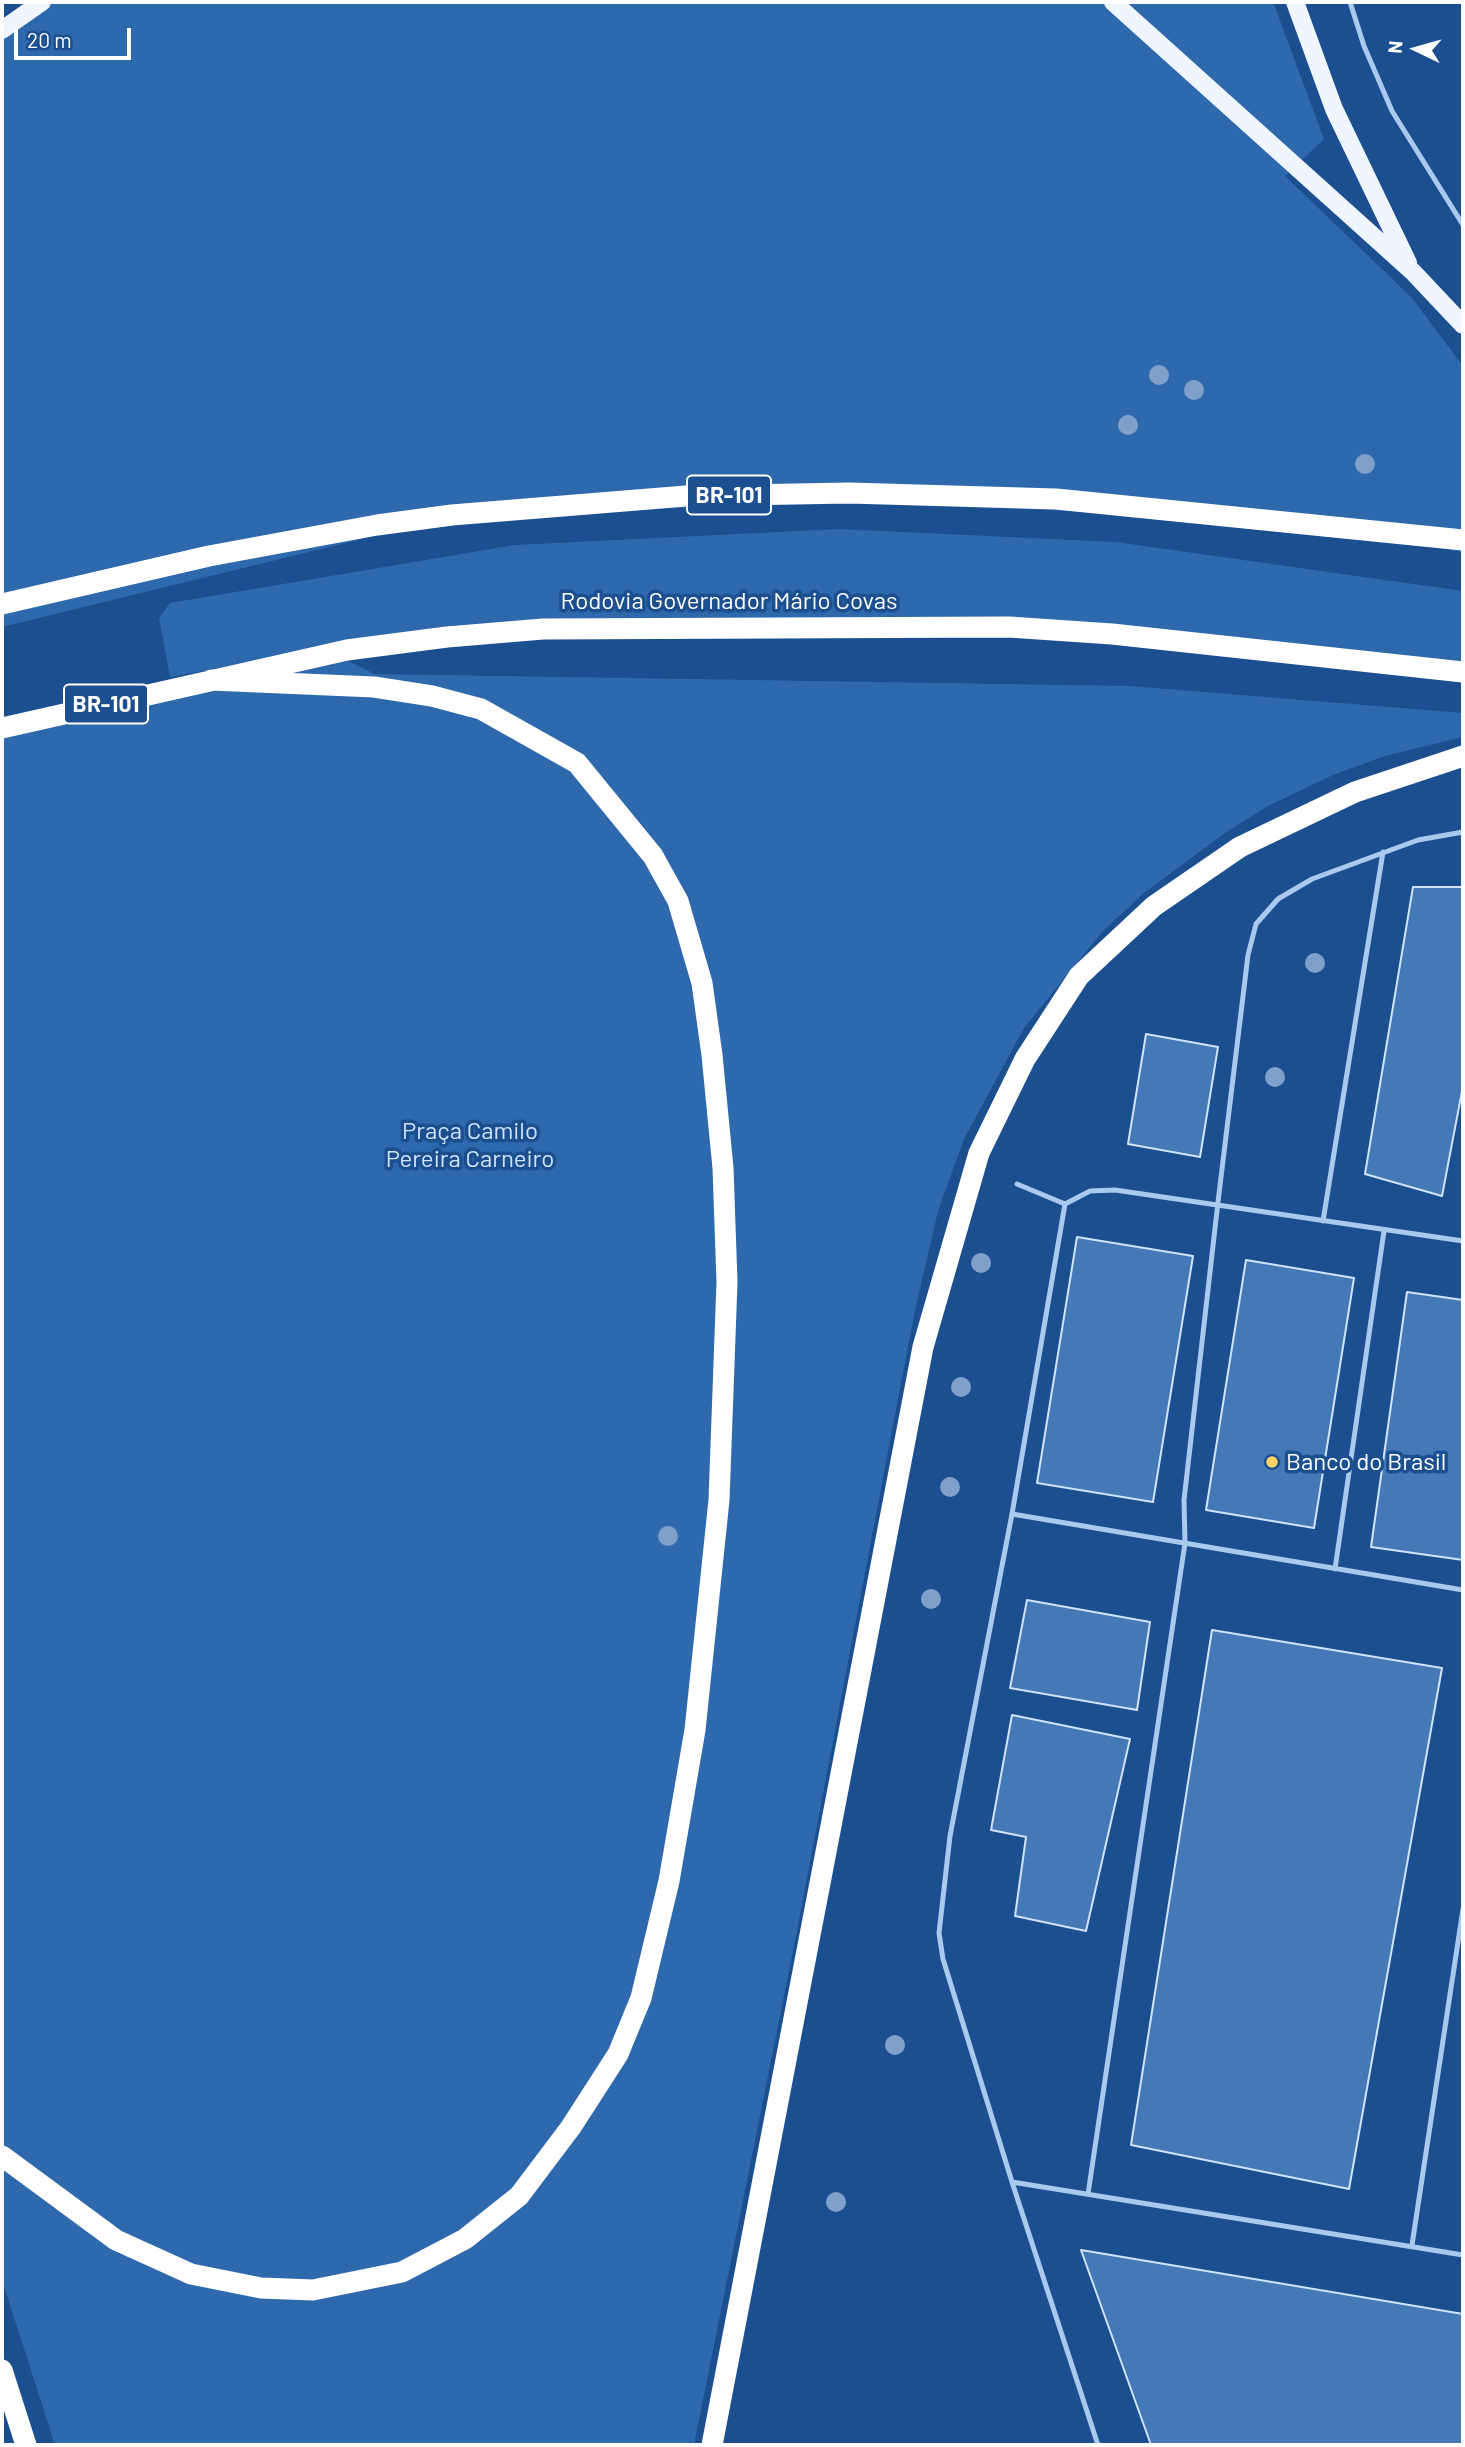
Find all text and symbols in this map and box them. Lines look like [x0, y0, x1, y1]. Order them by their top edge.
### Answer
scale bar [18, 14, 135, 58]
north arrow [1381, 14, 1451, 84]
text: 20 m [27, 27, 72, 52]
text: N [1383, 40, 1407, 54]
road number: BR-101 [687, 475, 771, 514]
street label: Rodovia Governador Mário Covas [561, 587, 897, 615]
road number: BR-101 [64, 684, 148, 724]
park label: Praça Camilo Pereira Carneiro [386, 1117, 554, 1173]
place label: Banco do Brasil [1286, 1448, 1446, 1476]
marker: Banco do Brasil [1264, 1454, 1280, 1470]

